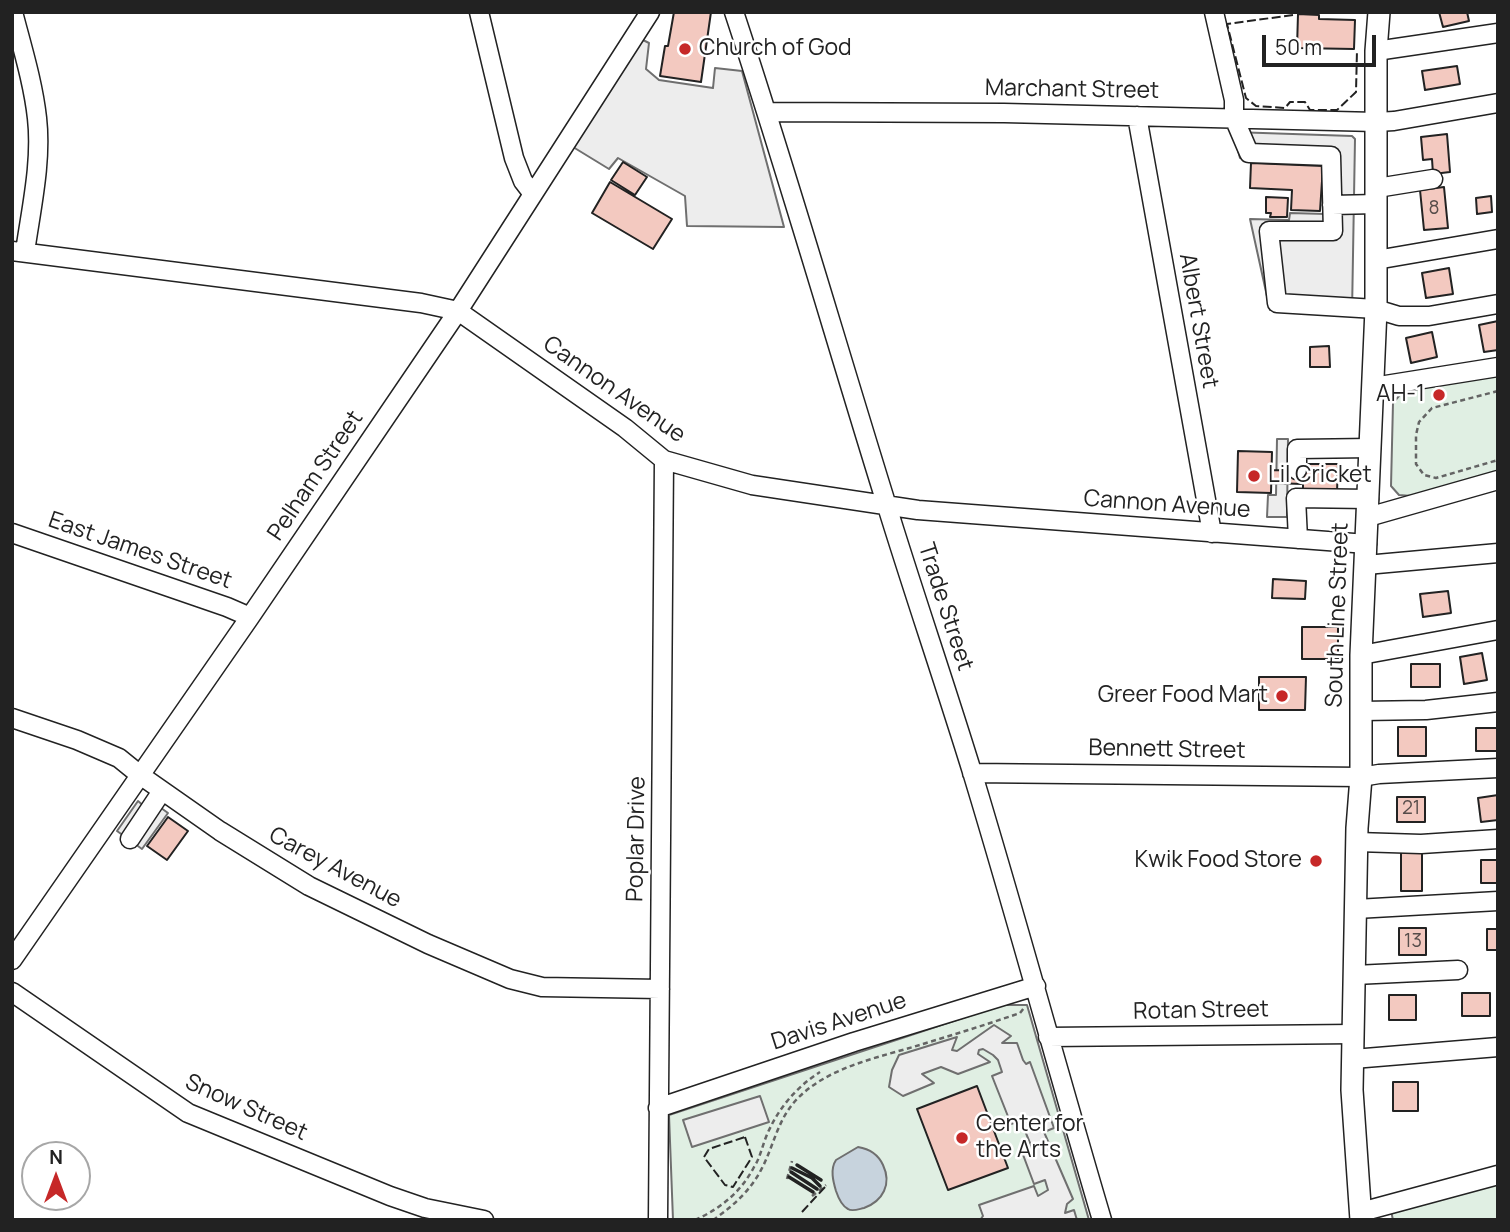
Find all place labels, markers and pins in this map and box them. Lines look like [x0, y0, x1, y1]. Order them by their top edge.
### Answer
place label: Church of God [699, 35, 852, 63]
marker: Church of God [677, 41, 693, 57]
place label: AH-1 [1376, 381, 1425, 409]
marker: AH-1 [1431, 387, 1447, 403]
place label: Lil Cricket [1268, 462, 1372, 490]
marker: Lil Cricket [1246, 468, 1262, 484]
place label: Greer Food Mart [1098, 682, 1268, 710]
marker: Greer Food Mart [1274, 688, 1290, 704]
place label: Kwik Food Store [1135, 847, 1302, 875]
marker: Kwik Food Store [1308, 853, 1324, 869]
place label: Center for the Arts [976, 1111, 1084, 1165]
marker: Center for the Arts [954, 1130, 970, 1146]

